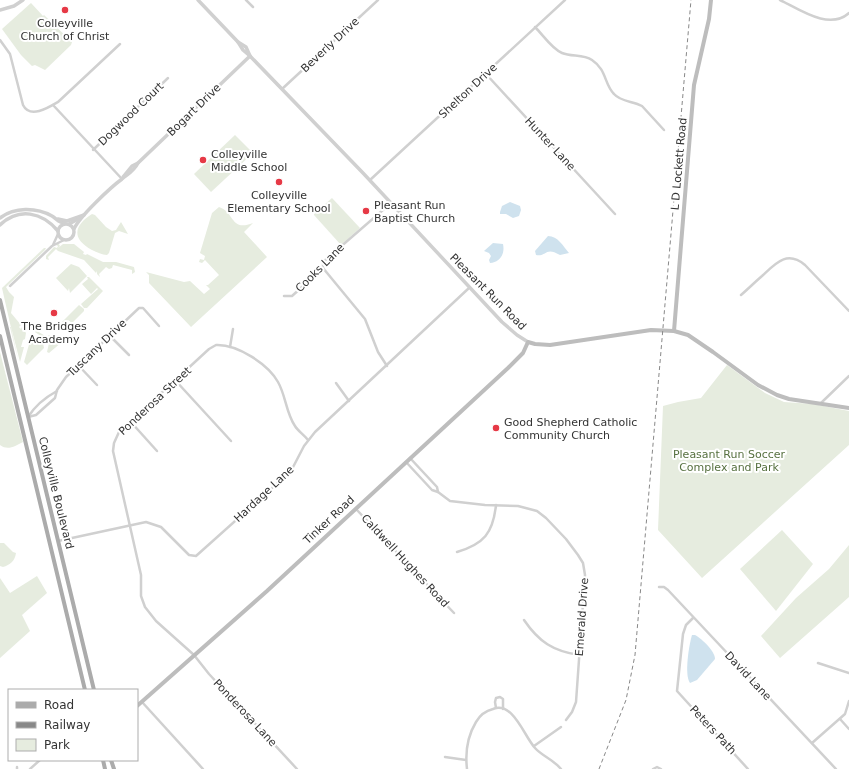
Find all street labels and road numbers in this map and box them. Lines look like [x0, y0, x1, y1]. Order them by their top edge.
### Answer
street label: Beverly Drive [298, 15, 362, 75]
street label: Shelton Drive [436, 61, 500, 121]
street label: Dogwood Court [96, 79, 167, 148]
street label: Bogart Drive [164, 81, 224, 139]
street label: Hunter Lane [522, 115, 578, 173]
street label: L D Lockett Road [668, 117, 690, 211]
street label: Cooks Lane [293, 241, 347, 295]
street label: Pleasant Run Road [447, 251, 529, 333]
street label: Tuscany Drive [64, 316, 129, 380]
street label: Ponderosa Street [116, 364, 194, 438]
street label: Colleyville Boulevard [36, 435, 76, 551]
street label: Hardage Lane [231, 463, 297, 525]
street label: Tinker Road [300, 493, 357, 548]
street label: Caldwell Hughes Road [358, 512, 452, 610]
street label: Emerald Drive [573, 577, 591, 657]
street label: David Lane [722, 649, 774, 703]
street label: Ponderosa Lane [210, 677, 280, 750]
street label: Peters Path [687, 703, 739, 757]

